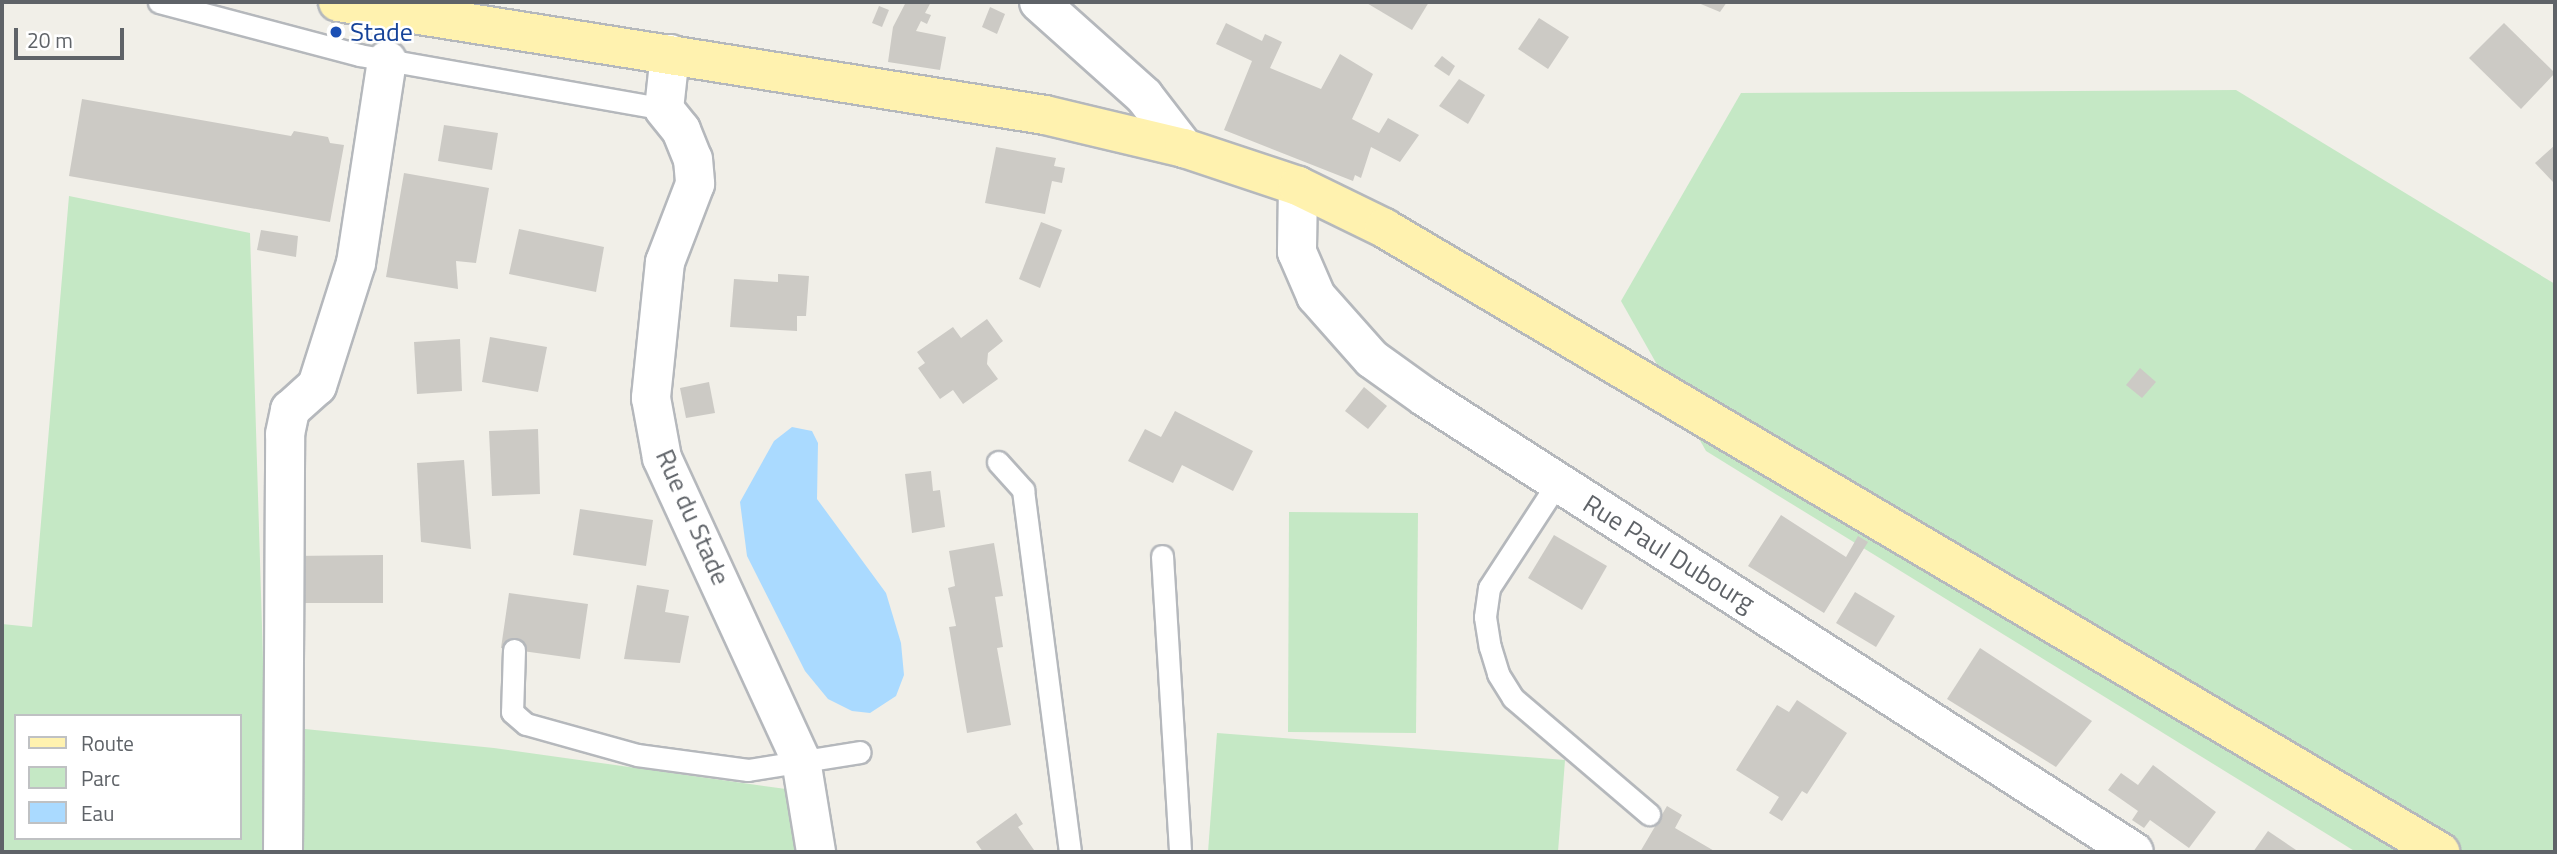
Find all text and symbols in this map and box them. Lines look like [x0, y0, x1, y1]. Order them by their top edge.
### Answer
scale bar [18, 14, 128, 58]
place label: Stade [350, 16, 413, 48]
text: 20 m [27, 24, 73, 56]
marker: Stade [328, 24, 344, 40]
street label: Rue du Stade [649, 445, 737, 589]
street label: Rue Paul Dubourg [1577, 488, 1761, 618]
legend [14, 714, 242, 840]
text: Route [81, 727, 134, 759]
text: Parc [81, 762, 120, 794]
text: Eau [81, 797, 114, 829]

